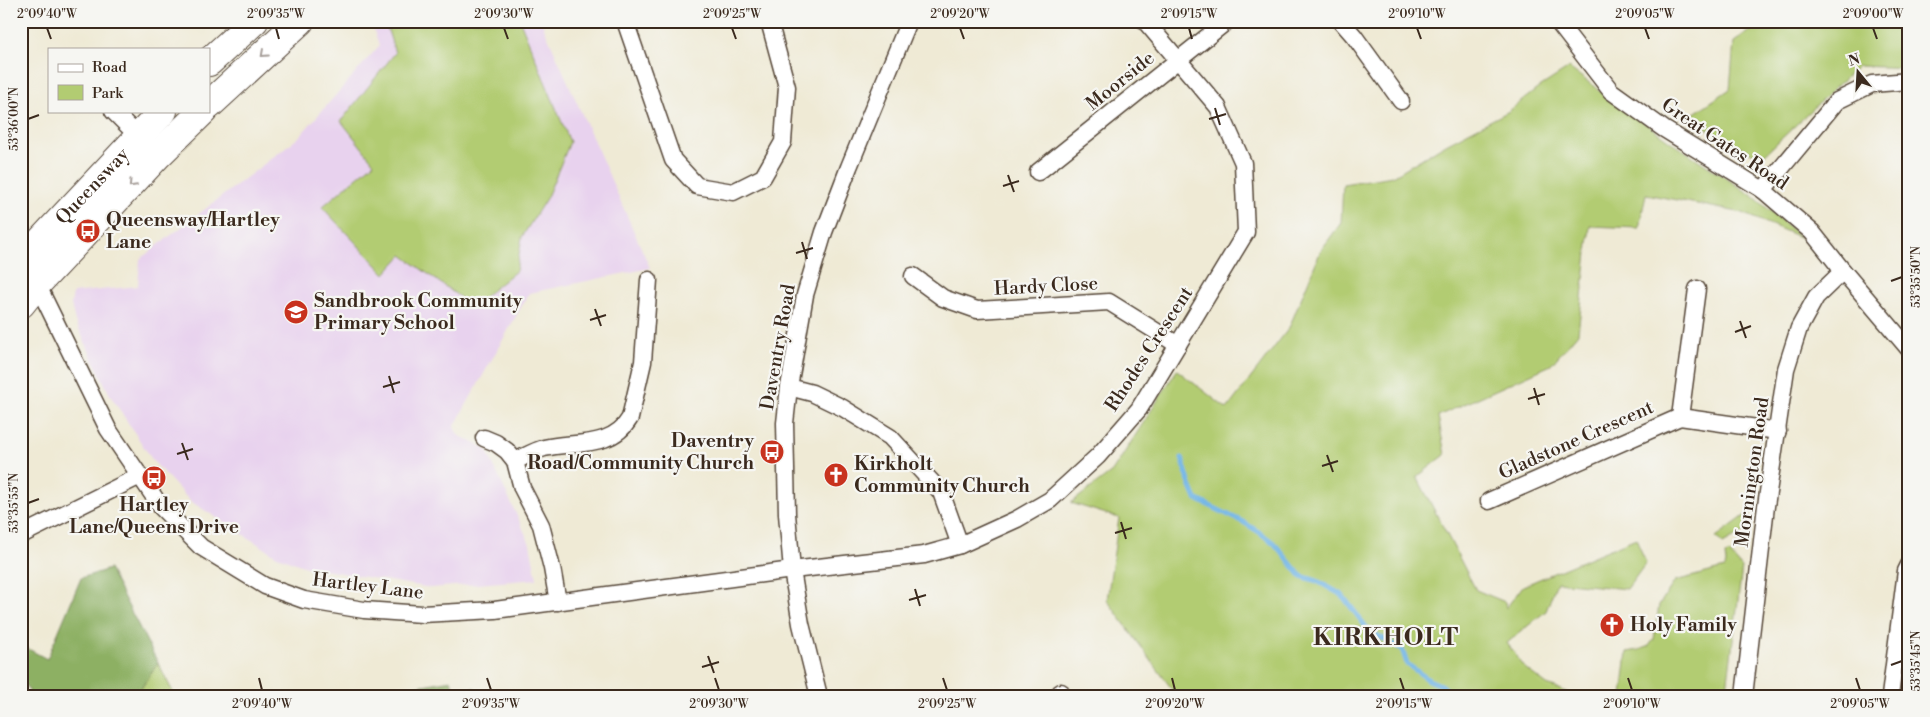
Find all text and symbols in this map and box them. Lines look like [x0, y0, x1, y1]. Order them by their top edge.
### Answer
text: 2°09'40"W [17, 7, 78, 22]
text: 2°09'35"W [247, 7, 306, 22]
text: 2°09'30"W [474, 7, 535, 22]
text: 2°09'25"W [703, 7, 762, 22]
text: 2°09'20"W [930, 7, 991, 22]
text: 2°09'15"W [1161, 7, 1218, 22]
text: 2°09'10"W [1388, 7, 1447, 22]
text: 2°09'05"W [1615, 7, 1676, 22]
text: 2°09'00"W [1843, 7, 1904, 22]
street label: Moorside [1081, 46, 1159, 116]
legend [48, 48, 210, 112]
one-way arrow [261, 48, 270, 57]
north arrow [1832, 48, 1882, 98]
text: N [1846, 50, 1862, 71]
text: Road [92, 58, 127, 77]
text: Park [92, 84, 124, 103]
text: 53°36'00"N [7, 87, 22, 151]
street label: Great Gates Road [1657, 93, 1793, 195]
street label: Queensway [50, 142, 135, 230]
one-way arrow [129, 178, 138, 187]
place label: Queensway/Hartley Lane [106, 208, 280, 254]
bus stop icon: Queensway/Hartley Lane [75, 218, 101, 244]
text: 53°35'50"N [1909, 246, 1924, 308]
street label: Hardy Close [993, 271, 1099, 301]
street label: Daventry Road [755, 282, 801, 412]
street label: Rhodes Crescent [1100, 282, 1198, 416]
place label: Sandbrook Community Primary School [314, 289, 523, 335]
school or university icon: Sandbrook Community Primary School [283, 299, 309, 325]
street label: Gladstone Crescent [1495, 395, 1657, 485]
street label: Mornington Road [1730, 395, 1774, 549]
place label: Daventry Road/Community Church [527, 429, 754, 475]
bus stop icon: Daventry Road/Community Church [759, 439, 785, 465]
place label: Kirkholt Community Church [854, 452, 1030, 498]
church icon: Kirkholt Community Church [823, 462, 849, 488]
bus stop icon: Hartley Lane/Queens Drive [141, 465, 167, 491]
text: 53°35'55"N [7, 473, 22, 533]
place label: Hartley Lane/Queens Drive [69, 493, 239, 539]
street label: Hartley Lane [311, 567, 425, 605]
church icon: Holy Family [1599, 612, 1625, 638]
place label: Holy Family [1630, 613, 1737, 637]
district label: KIRKHOLT [1313, 623, 1459, 653]
text: 53°35'45"N [1909, 630, 1924, 691]
text: 2°09'40"W [232, 697, 293, 712]
text: 2°09'35"W [462, 697, 521, 712]
text: 2°09'30"W [689, 697, 750, 712]
text: 2°09'25"W [918, 697, 977, 712]
text: 2°09'20"W [1145, 697, 1206, 712]
text: 2°09'15"W [1376, 697, 1433, 712]
text: 2°09'10"W [1603, 697, 1662, 712]
text: 2°09'05"W [1830, 697, 1891, 712]

